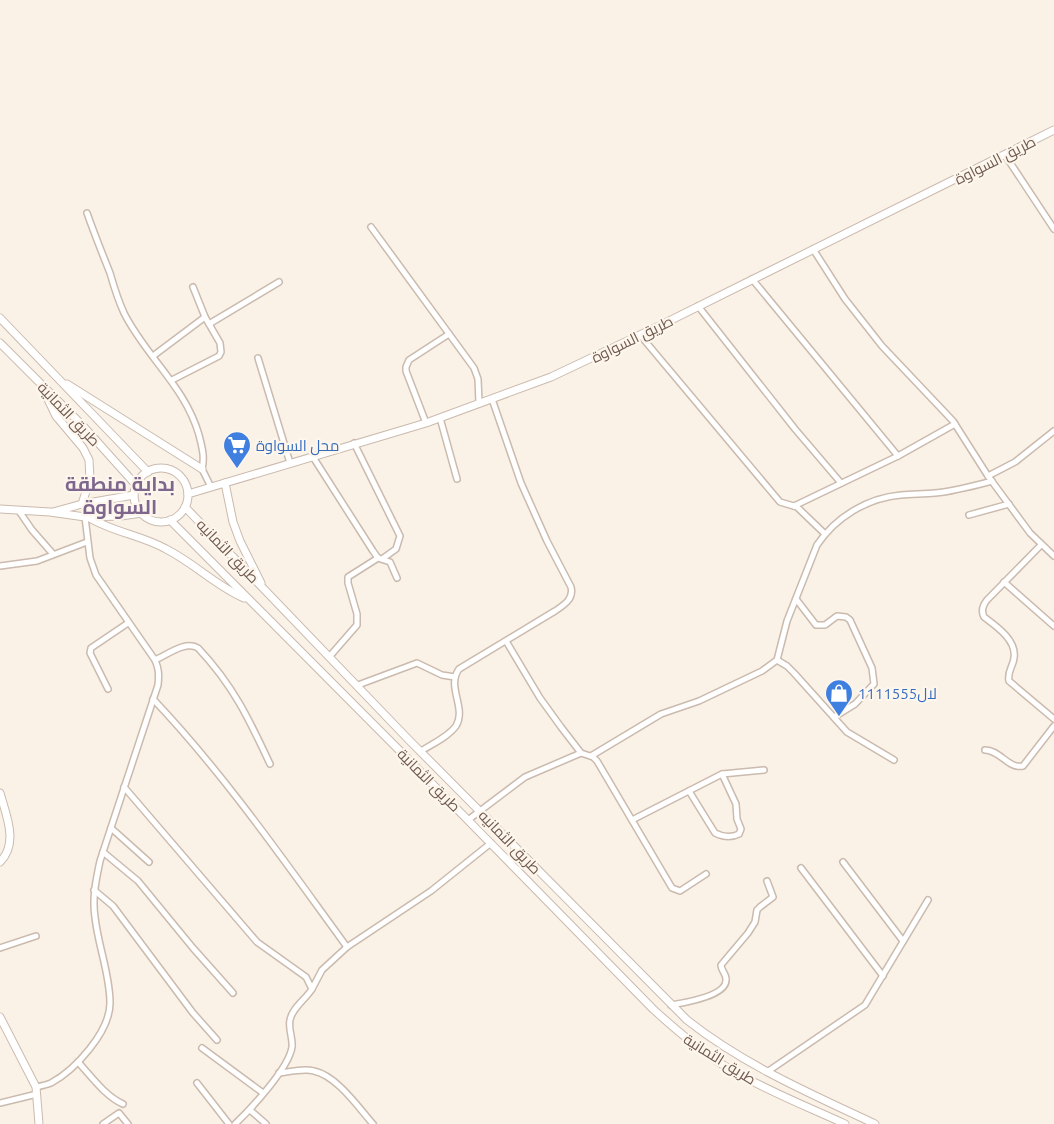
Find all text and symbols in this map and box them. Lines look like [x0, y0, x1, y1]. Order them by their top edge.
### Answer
street label: طريق السواوة [952, 132, 1039, 189]
street label: طريق السواوة [589, 312, 676, 368]
street label: طريق الثمانية [33, 379, 104, 451]
supermarket icon: محل السواوة [222, 430, 252, 469]
place label: محل السواوة [256, 437, 339, 456]
district label: بداية منطقة السواوة [65, 472, 175, 519]
street label: طريق الثمانيه [192, 516, 263, 588]
shop icon: 1111555لال [824, 678, 854, 717]
place label: 1111555لال [858, 685, 937, 703]
street label: طريق الثمانية [393, 745, 464, 816]
street label: طريق الثمانيه [474, 807, 545, 879]
street label: طريق الثمانية [680, 1030, 759, 1090]

